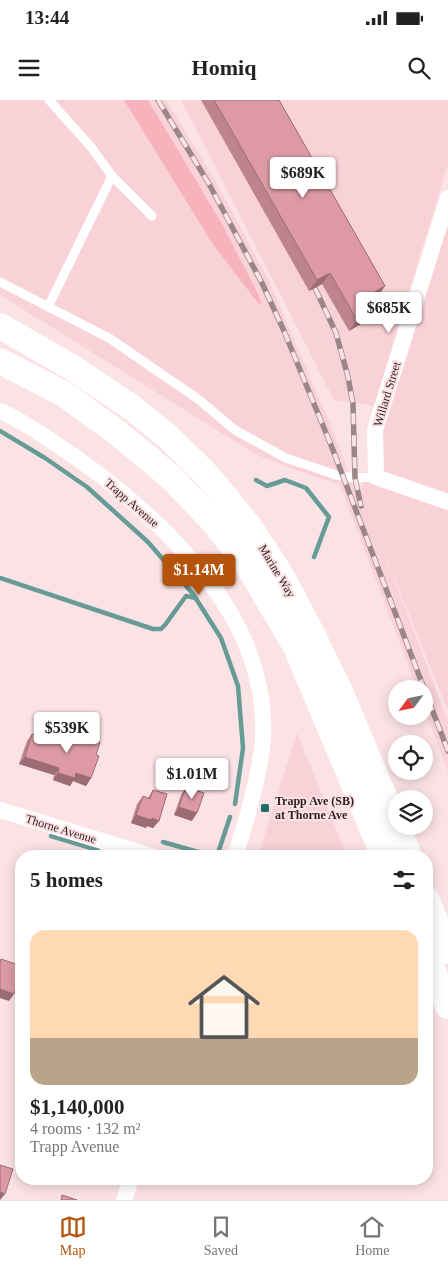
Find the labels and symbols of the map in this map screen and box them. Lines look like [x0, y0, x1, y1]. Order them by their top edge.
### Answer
pin: $689K [268, 156, 338, 199]
pin: $685K [354, 292, 424, 334]
street label: Willard Street [370, 359, 404, 428]
street label: Trapp Avenue [102, 476, 162, 530]
street label: Marine Way [256, 542, 298, 600]
pin: $1.14M [158, 554, 240, 596]
north arrow [388, 680, 432, 725]
pin: $539K [32, 712, 102, 754]
pin: $1.01M [151, 758, 233, 800]
place label: Trapp Ave (SB) at Thorne Ave [275, 794, 354, 822]
marker: Trapp Ave (SB) at Thorne Ave [259, 802, 271, 814]
street label: Thorne Avenue [24, 812, 98, 846]

